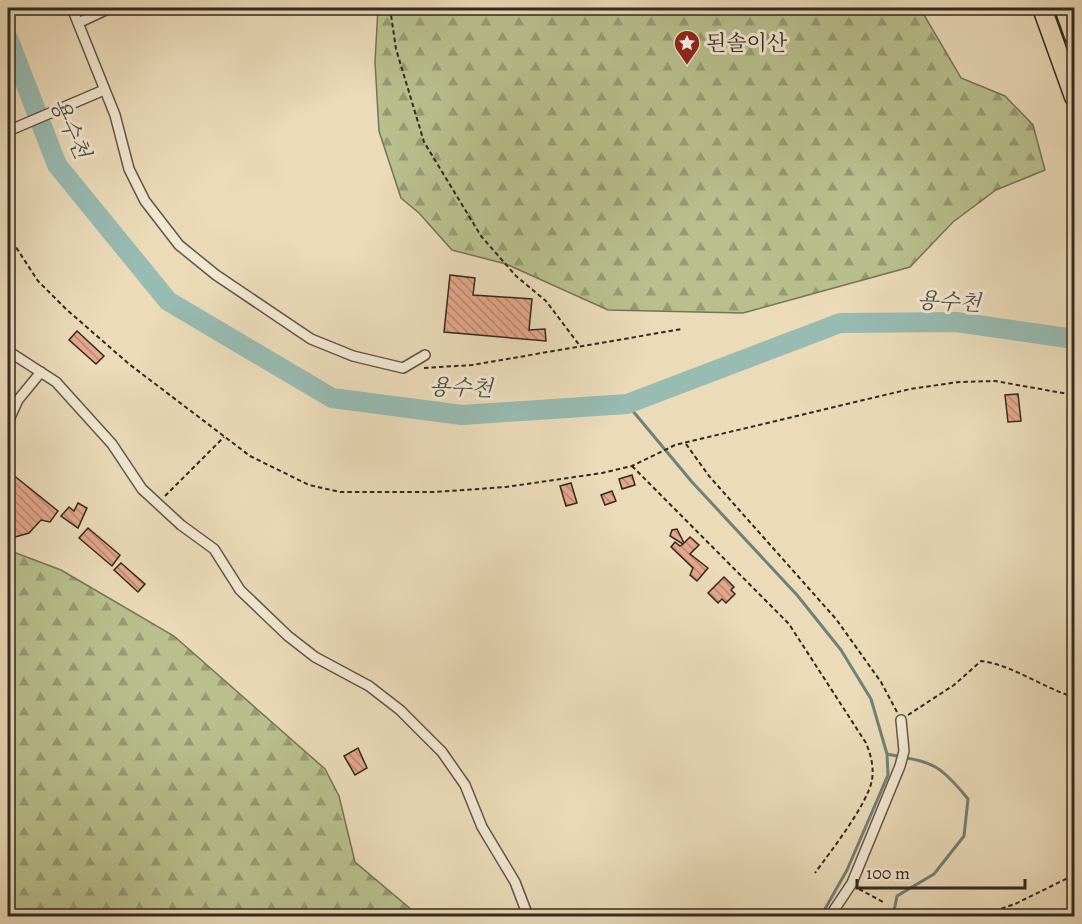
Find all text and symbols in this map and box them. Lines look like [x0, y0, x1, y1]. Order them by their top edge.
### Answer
place icon: 된솔이산 [672, 28, 702, 66]
place label: 된솔이산 [706, 29, 788, 57]
water label: 용수천 [43, 93, 98, 165]
water label: 용수천 [916, 285, 983, 319]
water label: 용수천 [429, 372, 495, 404]
scale bar [857, 852, 1025, 890]
text: 100 m [866, 861, 910, 885]

